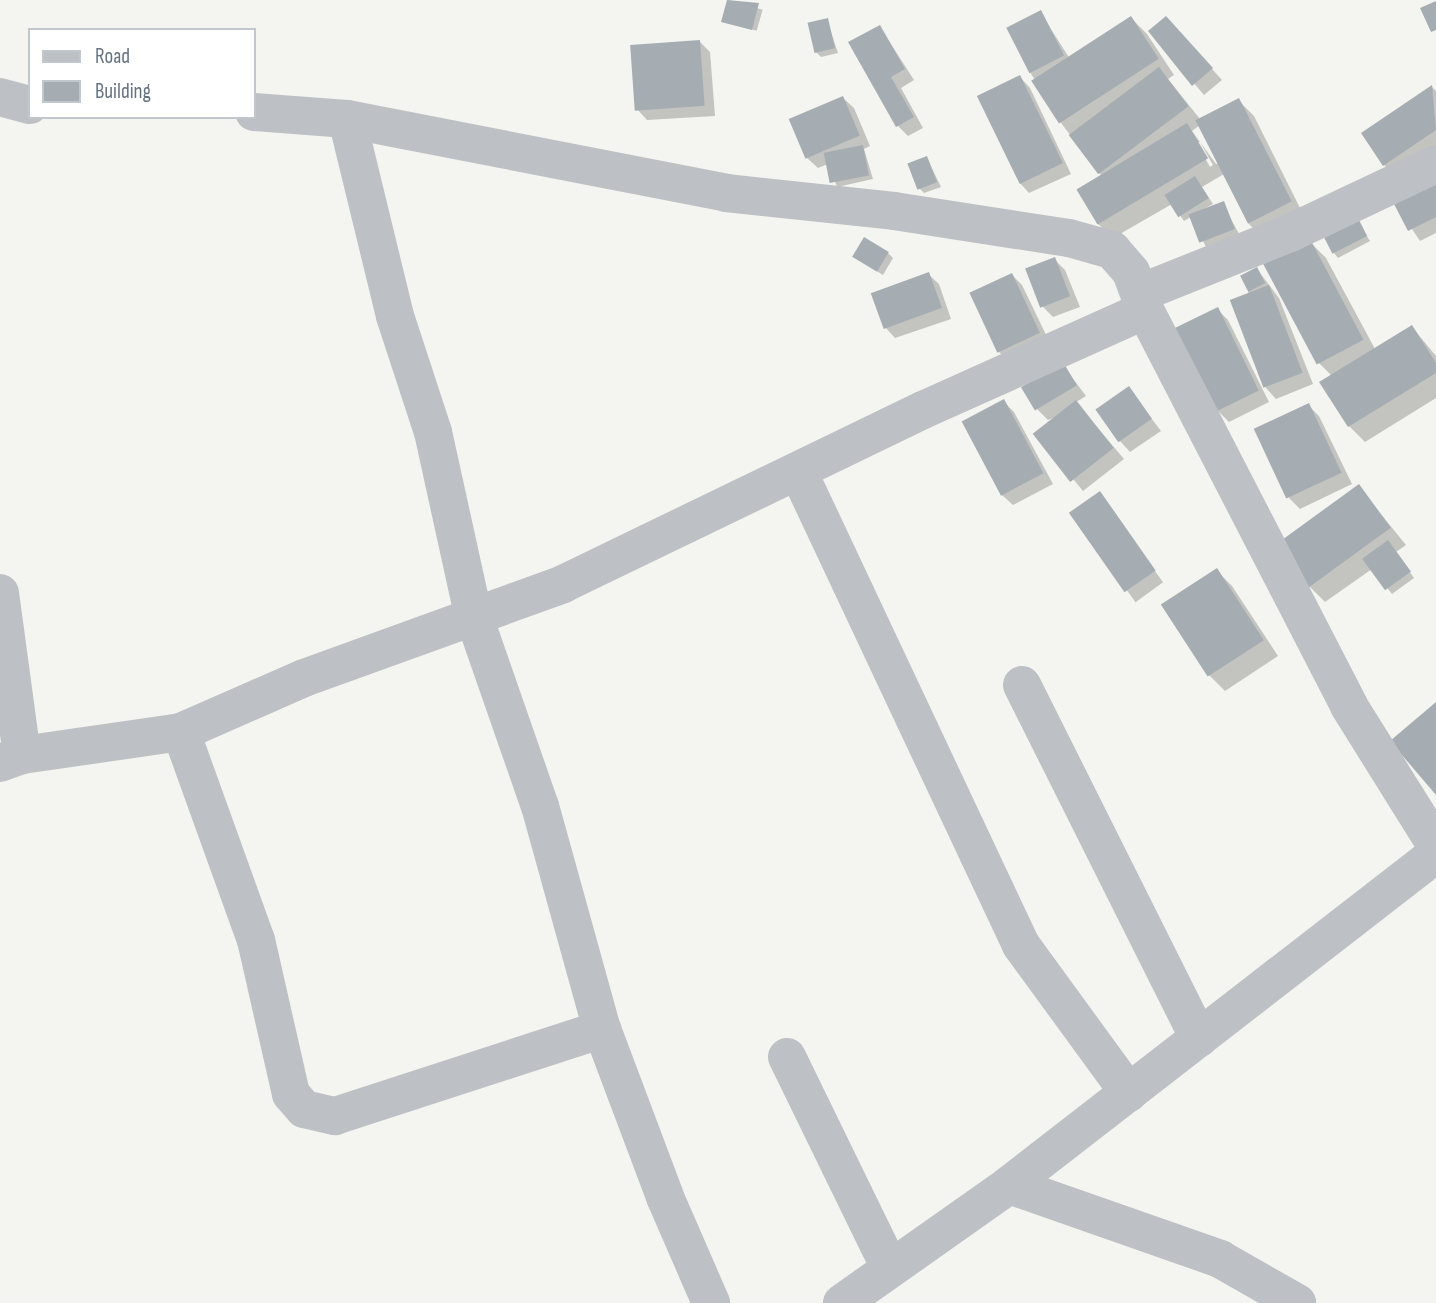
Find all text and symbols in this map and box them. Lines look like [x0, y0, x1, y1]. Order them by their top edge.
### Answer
legend [28, 28, 256, 119]
text: Road [95, 44, 130, 69]
text: Building [95, 79, 151, 104]

